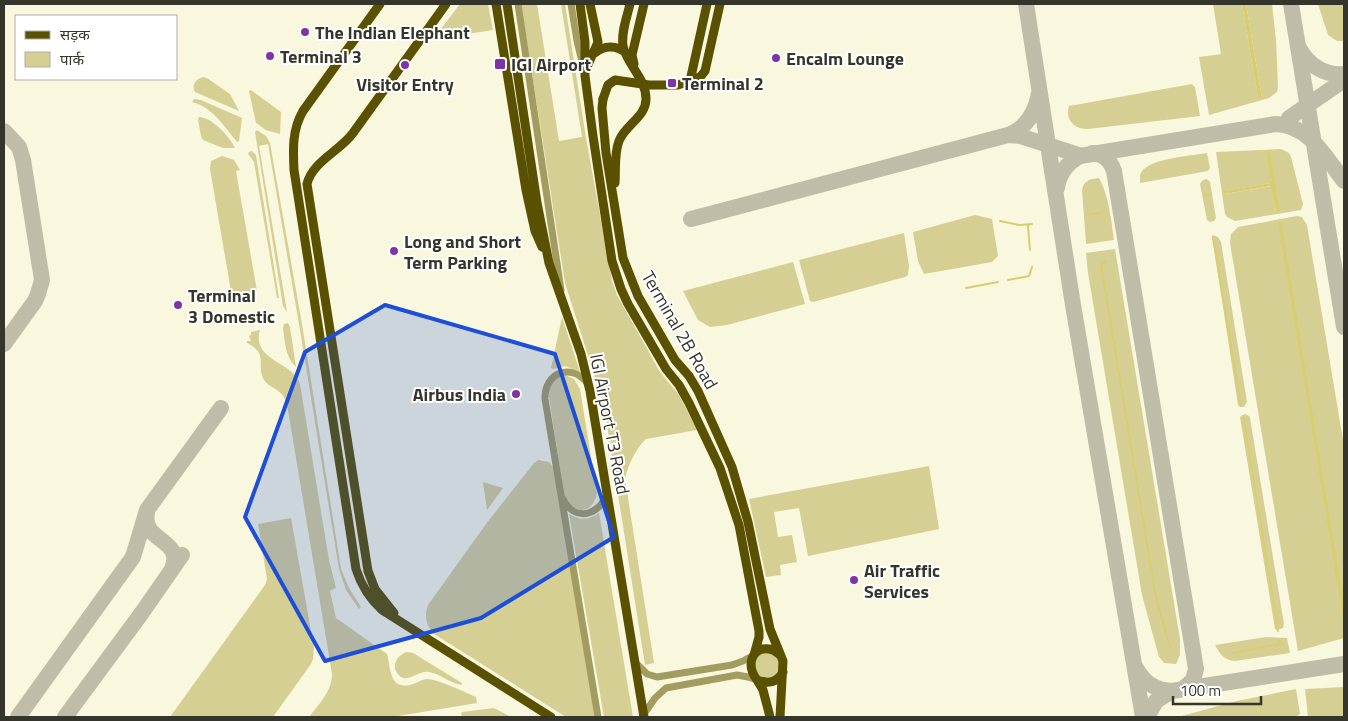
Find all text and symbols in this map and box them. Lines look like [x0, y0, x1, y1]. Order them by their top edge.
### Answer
legend [15, 15, 178, 80]
place label: The Indian Elephant [315, 19, 470, 46]
text: सड़क [60, 23, 90, 46]
marker: The Indian Elephant [299, 26, 311, 38]
place label: Terminal 3 [280, 43, 362, 70]
place label: Encalm Lounge [786, 45, 904, 72]
text: पार्क [60, 48, 84, 71]
marker: Terminal 3 [264, 50, 276, 62]
place label: IGI Airport [511, 51, 591, 78]
marker: Encalm Lounge [770, 52, 782, 64]
marker: IGI Airport [493, 57, 507, 71]
marker: Visitor Entry [399, 59, 411, 71]
place label: Terminal 2 [682, 70, 764, 97]
place label: Visitor Entry [356, 71, 454, 98]
marker: Terminal 2 [666, 77, 678, 89]
place label: Long and Short Term Parking [404, 228, 522, 276]
marker: Long and Short Term Parking [388, 245, 400, 257]
street label: Terminal 2B Road [635, 266, 725, 394]
place label: Terminal 3 Domestic [188, 282, 275, 330]
marker: Terminal 3 Domestic [172, 299, 184, 311]
street label: IGI Airport T3 Road [583, 351, 637, 497]
place label: Airbus India [413, 381, 506, 408]
marker: Airbus India [510, 388, 522, 400]
place label: Air Traffic Services [864, 557, 940, 605]
marker: Air Traffic Services [848, 574, 860, 586]
scale bar [1173, 674, 1260, 706]
text: 100 m [1180, 679, 1221, 702]

